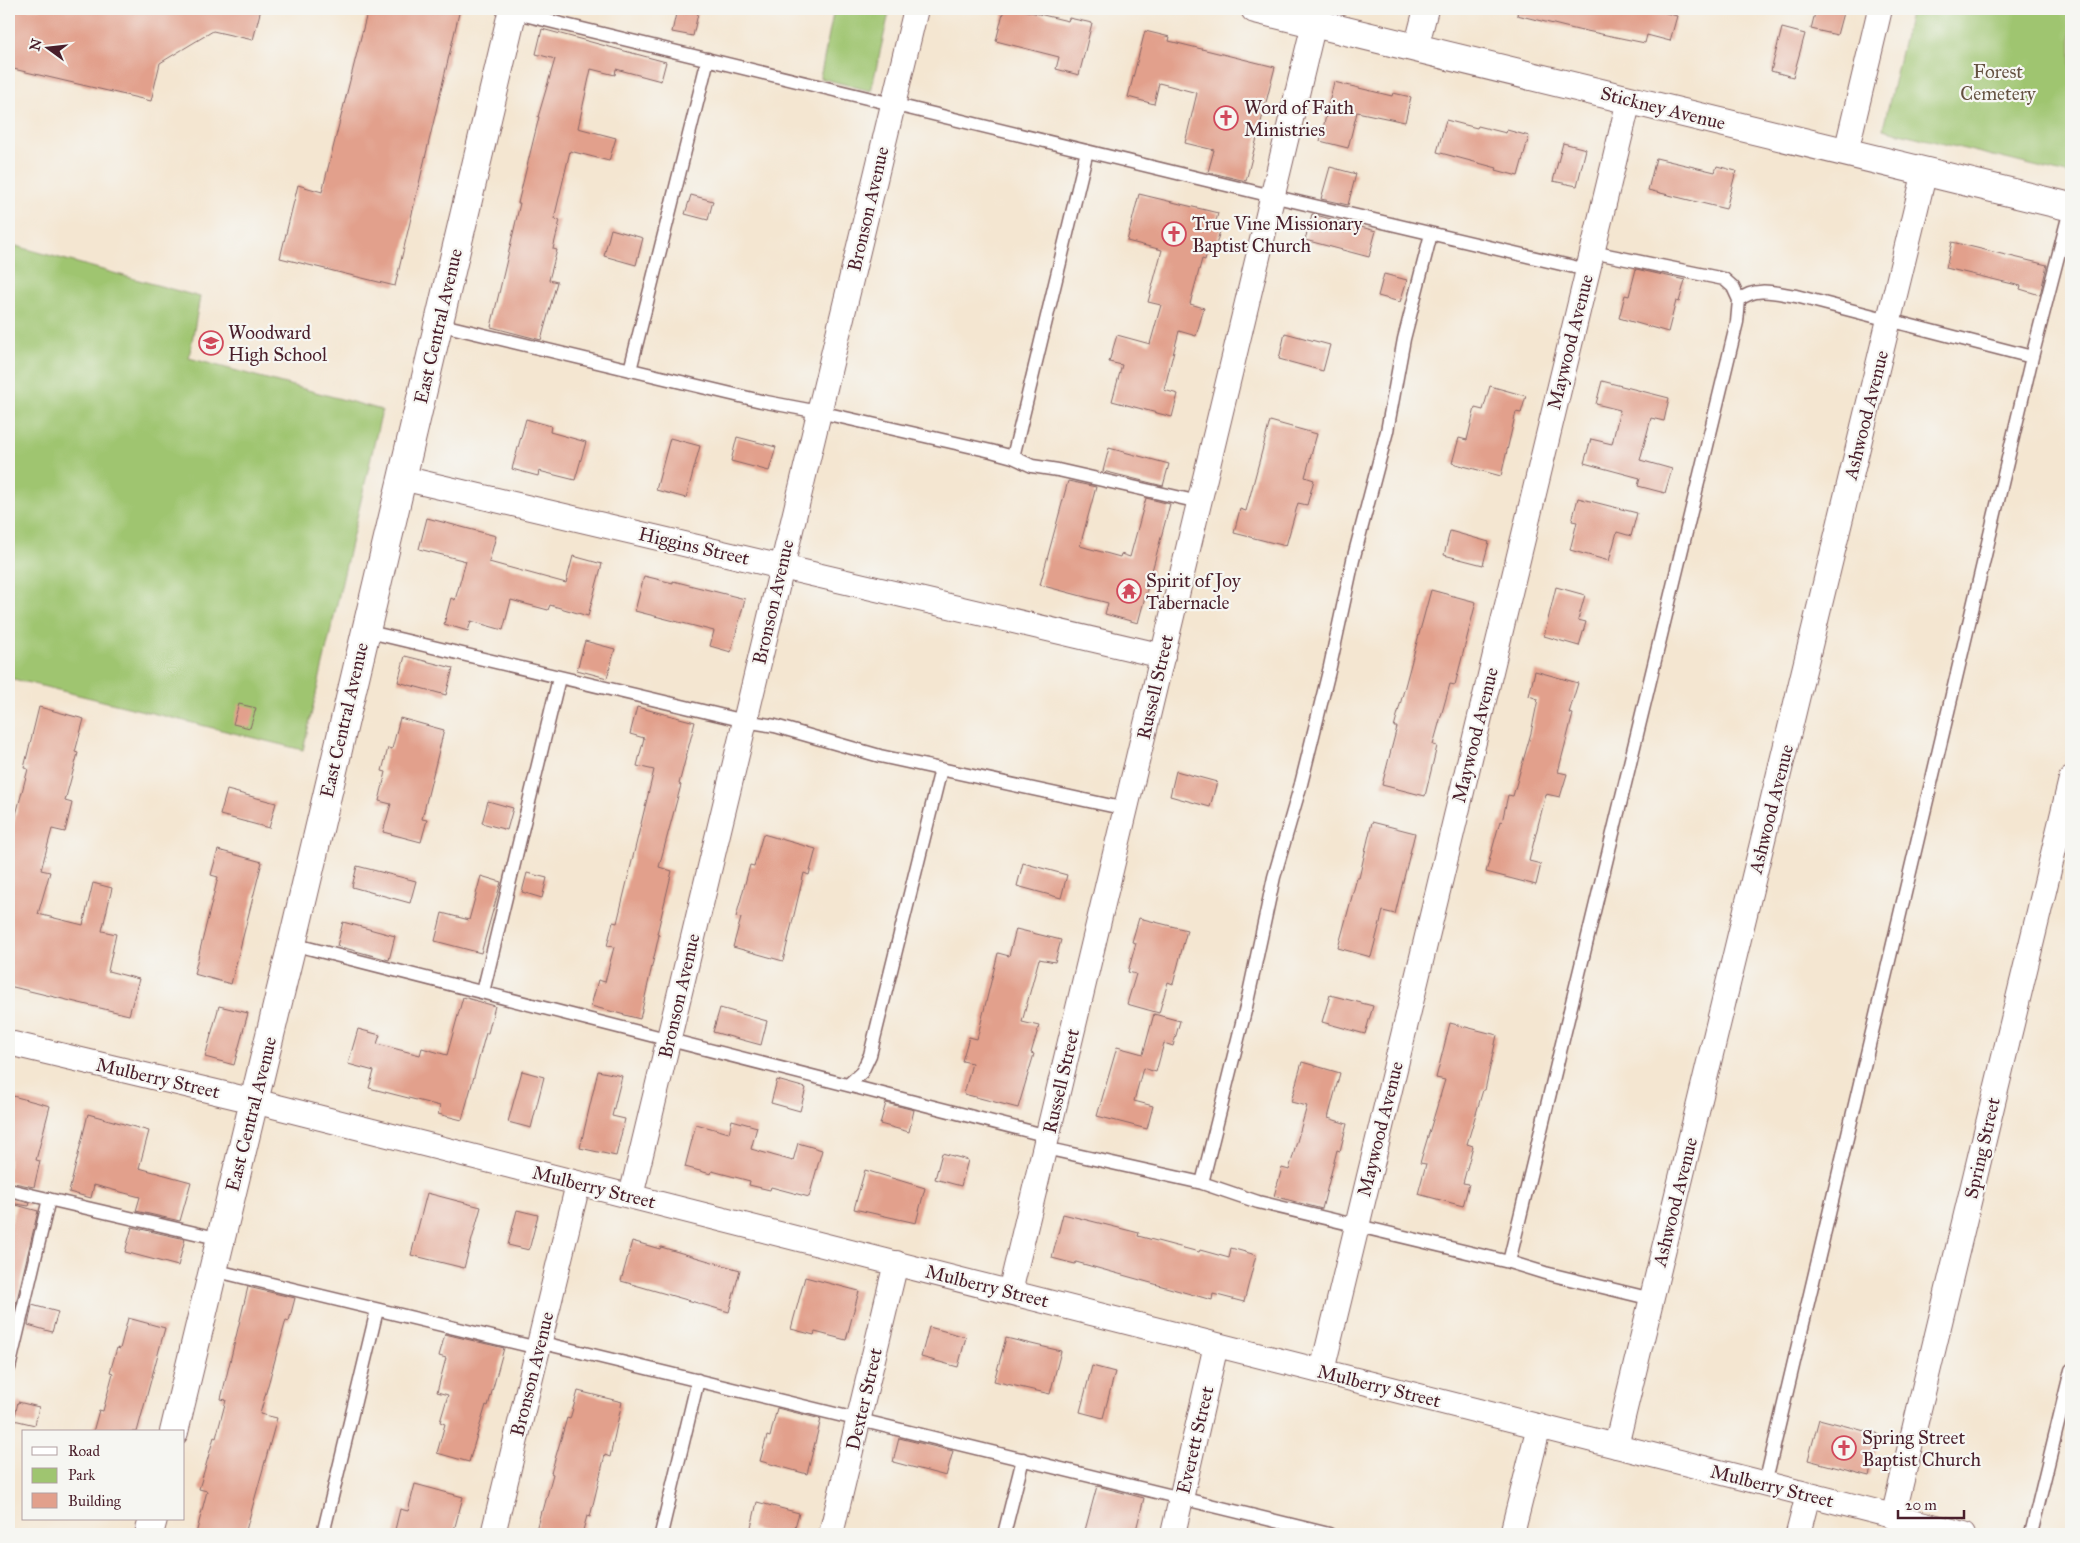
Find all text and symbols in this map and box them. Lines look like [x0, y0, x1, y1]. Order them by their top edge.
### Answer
north arrow [22, 22, 72, 72]
text: N [26, 37, 46, 53]
park label: Forest Cemetery [1960, 60, 2037, 105]
street label: Stickney Avenue [1598, 81, 1728, 135]
place label: Word of Faith Ministries [1244, 96, 1355, 141]
church icon: Word of Faith Ministries [1213, 105, 1239, 131]
street label: Bronson Avenue [842, 144, 894, 274]
place label: True Vine Missionary Baptist Church [1192, 212, 1364, 257]
church icon: True Vine Missionary Baptist Church [1161, 221, 1187, 247]
street label: East Central Avenue [409, 246, 467, 406]
street label: Maywood Avenue [1542, 272, 1598, 412]
place label: Woodward High School [228, 321, 328, 367]
school or university icon: Woodward High School [198, 330, 224, 356]
street label: Ashwood Avenue [1839, 348, 1893, 483]
street label: Higgins Street [636, 522, 752, 571]
street label: Bronson Avenue [747, 537, 799, 667]
place label: Spirit of Joy Tabernacle [1146, 569, 1242, 614]
temple icon: Spirit of Joy Tabernacle [1116, 578, 1142, 604]
street label: Russell Street [1132, 632, 1178, 742]
street label: East Central Avenue [315, 640, 373, 800]
street label: Maywood Avenue [1447, 665, 1503, 805]
street label: Ashwood Avenue [1744, 742, 1798, 877]
street label: Bronson Avenue [653, 931, 705, 1061]
street label: Russell Street [1038, 1026, 1084, 1136]
street label: East Central Avenue [221, 1034, 281, 1194]
street label: Mulberry Street [94, 1053, 222, 1103]
street label: Maywood Avenue [1352, 1059, 1408, 1199]
street label: Spring Street [1959, 1095, 2006, 1201]
street label: Ashwood Avenue [1648, 1135, 1702, 1270]
street label: Mulberry Street [530, 1161, 658, 1213]
street label: Mulberry Street [923, 1260, 1051, 1312]
street label: Bronson Avenue [505, 1309, 559, 1439]
street label: Dexter Street [841, 1345, 887, 1452]
street label: Mulberry Street [1315, 1360, 1443, 1412]
street label: Everett Street [1171, 1384, 1219, 1496]
place label: Spring Street Baptist Church [1862, 1426, 1981, 1471]
legend [22, 1430, 185, 1520]
church icon: Spring Street Baptist Church [1831, 1435, 1857, 1461]
text: Road [68, 1442, 100, 1460]
street label: Mulberry Street [1708, 1460, 1836, 1512]
text: Park [68, 1466, 95, 1484]
scale bar [1898, 1488, 1964, 1520]
text: Building [68, 1492, 122, 1510]
text: 20 m [1905, 1496, 1937, 1514]

